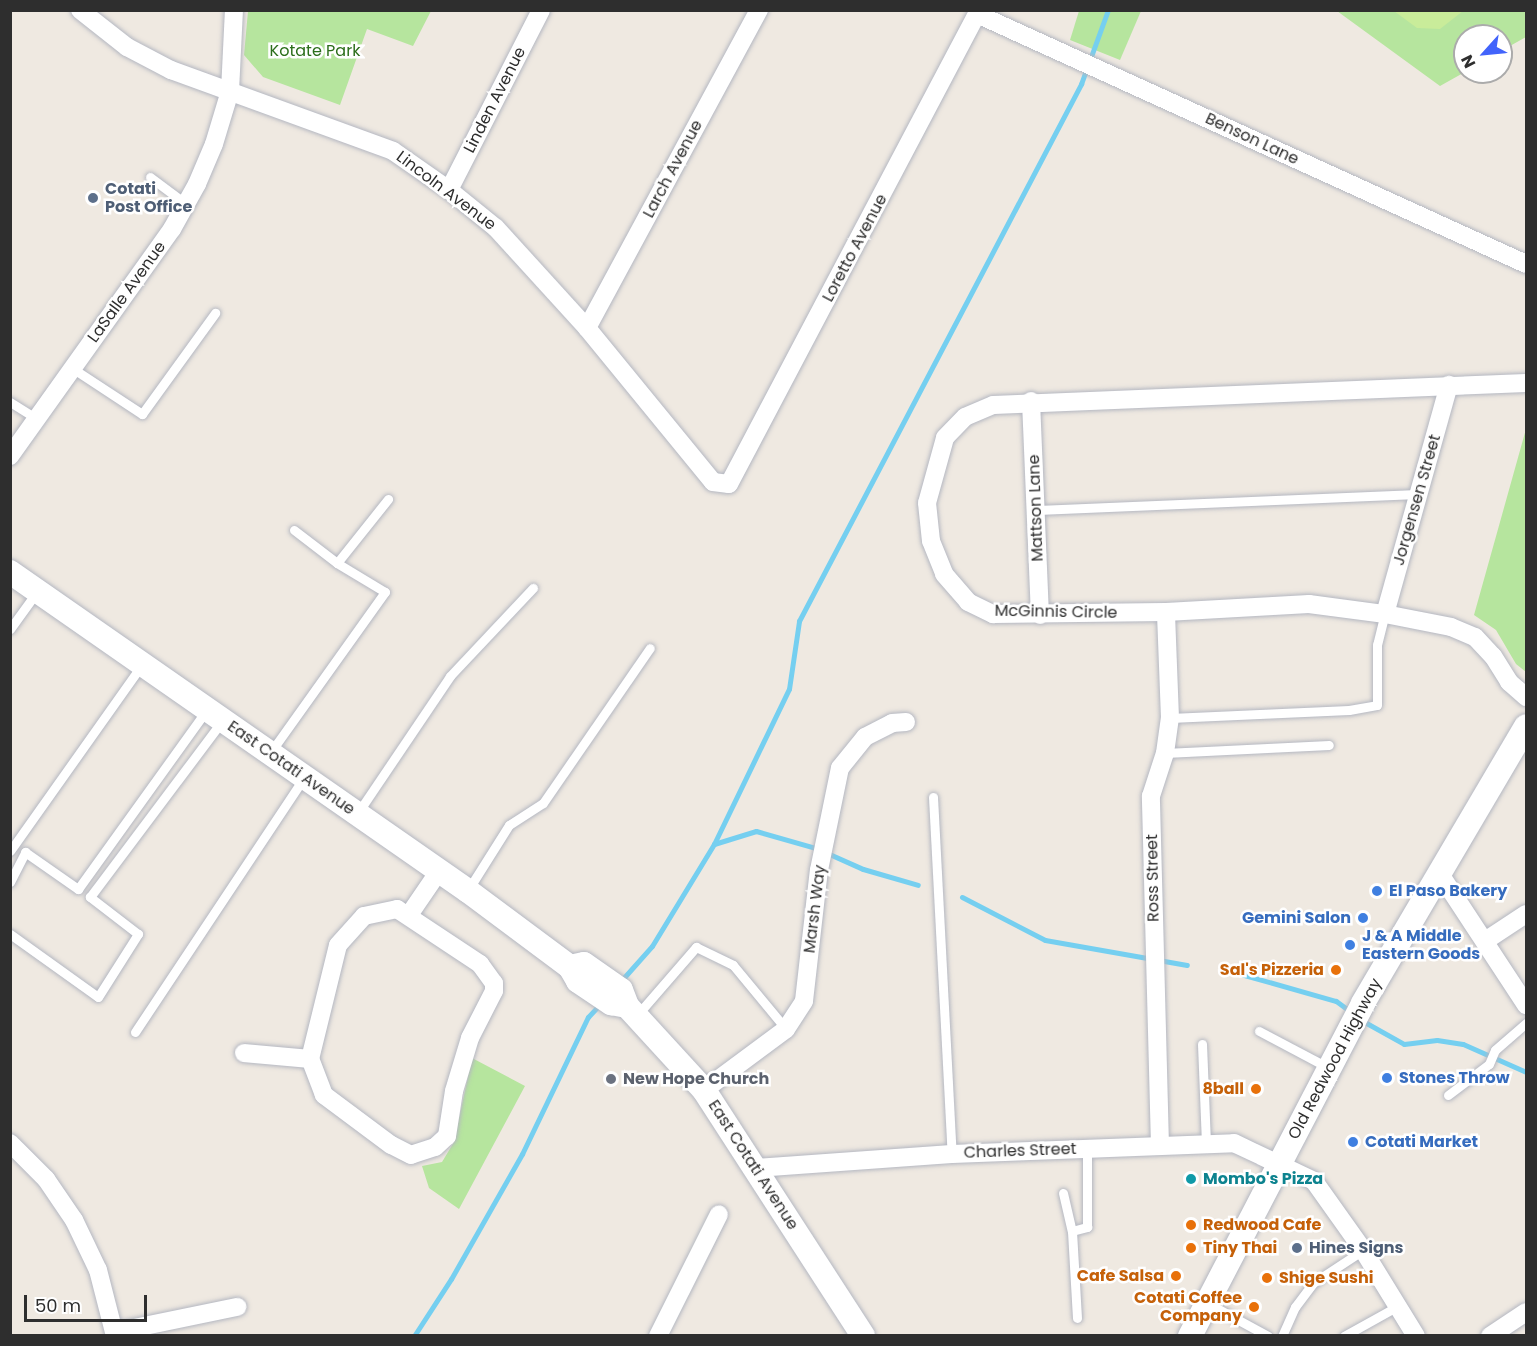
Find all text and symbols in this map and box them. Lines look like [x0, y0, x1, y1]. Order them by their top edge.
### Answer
north arrow [1453, 24, 1513, 84]
park label: Kotate Park [270, 41, 360, 61]
street label: Linden Avenue [460, 44, 530, 156]
text: N [1455, 51, 1481, 72]
street label: Benson Lane [1202, 109, 1302, 169]
street label: Larch Avenue [639, 117, 707, 221]
street label: Lincoln Avenue [392, 147, 500, 235]
place label: Cotati Post Office [105, 179, 192, 217]
marker: Cotati Post Office [86, 191, 100, 205]
street label: Loretto Avenue [819, 191, 891, 305]
street label: LaSalle Avenue [84, 238, 170, 346]
street label: Jorgensen Street [1389, 432, 1445, 568]
street label: Mattson Lane [1025, 454, 1047, 562]
street label: McGinnis Circle [994, 601, 1118, 623]
street label: East Cotati Avenue [224, 717, 358, 819]
street label: Ross Street [1143, 834, 1163, 922]
street label: Marsh Way [800, 864, 830, 954]
place label: El Paso Bakery [1389, 881, 1507, 901]
marker: El Paso Bakery [1370, 884, 1384, 898]
place label: Gemini Salon [1242, 908, 1351, 928]
marker: Gemini Salon [1356, 911, 1370, 925]
place label: J & A Middle Eastern Goods [1362, 926, 1480, 964]
marker: J & A Middle Eastern Goods [1343, 938, 1357, 952]
place label: Sal's Pizzeria [1220, 960, 1324, 980]
marker: Sal's Pizzeria [1329, 963, 1343, 977]
street label: Old Redwood Highway [1284, 975, 1386, 1143]
place label: Stones Throw [1399, 1068, 1510, 1088]
place label: New Hope Church [623, 1069, 769, 1089]
marker: Stones Throw [1380, 1071, 1394, 1085]
marker: New Hope Church [604, 1072, 618, 1086]
place label: 8ball [1202, 1079, 1244, 1099]
marker: 8ball [1249, 1082, 1263, 1096]
street label: East Cotati Avenue [704, 1097, 802, 1233]
place label: Cotati Market [1365, 1132, 1478, 1152]
marker: Cotati Market [1346, 1135, 1360, 1149]
street label: Charles Street [963, 1139, 1077, 1163]
place label: Mombo's Pizza [1203, 1169, 1323, 1189]
marker: Mombo's Pizza [1184, 1172, 1198, 1186]
place label: Redwood Cafe [1203, 1215, 1321, 1235]
marker: Redwood Cafe [1184, 1218, 1198, 1232]
place label: Tiny Thai [1203, 1238, 1277, 1258]
place label: Hines Signs [1309, 1238, 1404, 1258]
marker: Tiny Thai [1184, 1241, 1198, 1255]
marker: Hines Signs [1290, 1241, 1304, 1255]
place label: Cafe Salsa [1077, 1266, 1164, 1286]
place label: Shige Sushi [1279, 1268, 1374, 1288]
marker: Cafe Salsa [1169, 1269, 1183, 1283]
marker: Shige Sushi [1260, 1271, 1274, 1285]
scale bar [27, 1283, 150, 1321]
place label: Cotati Coffee Company [1134, 1288, 1242, 1326]
text: 50 m [35, 1293, 81, 1318]
marker: Cotati Coffee Company [1247, 1300, 1261, 1314]

